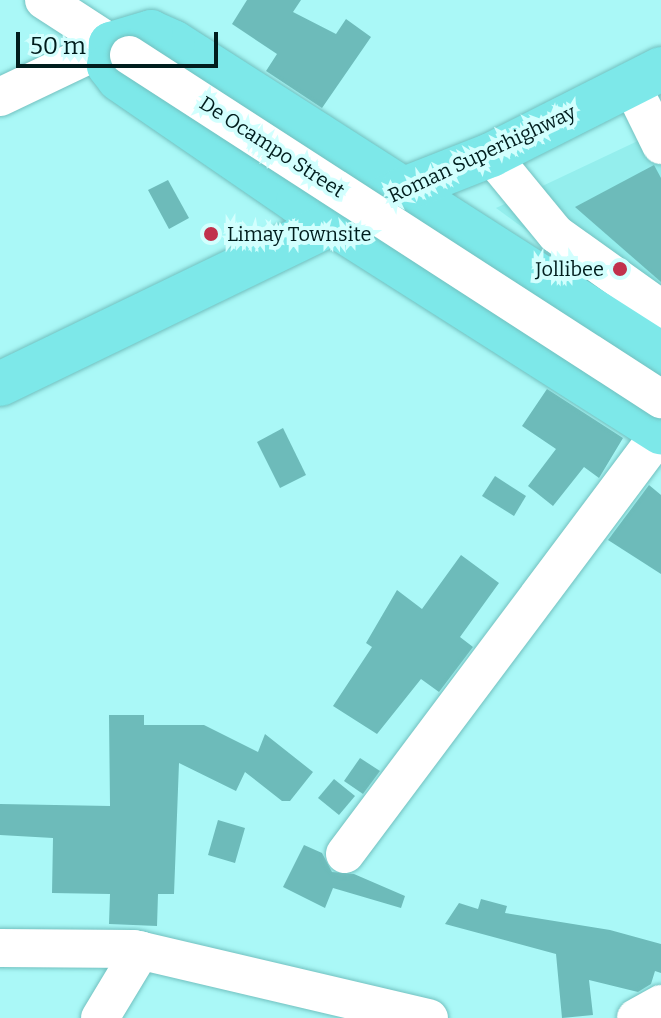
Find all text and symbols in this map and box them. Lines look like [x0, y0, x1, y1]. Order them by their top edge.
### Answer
scale bar [20, 16, 222, 66]
text: 50 m [30, 32, 86, 60]
street label: De Ocampo Street [195, 91, 349, 203]
street label: Roman Superhighway [384, 100, 580, 208]
place label: Limay Townsite [227, 222, 371, 246]
marker: Limay Townsite [202, 225, 220, 243]
place label: Jollibee [535, 257, 604, 281]
marker: Jollibee [611, 260, 629, 278]

